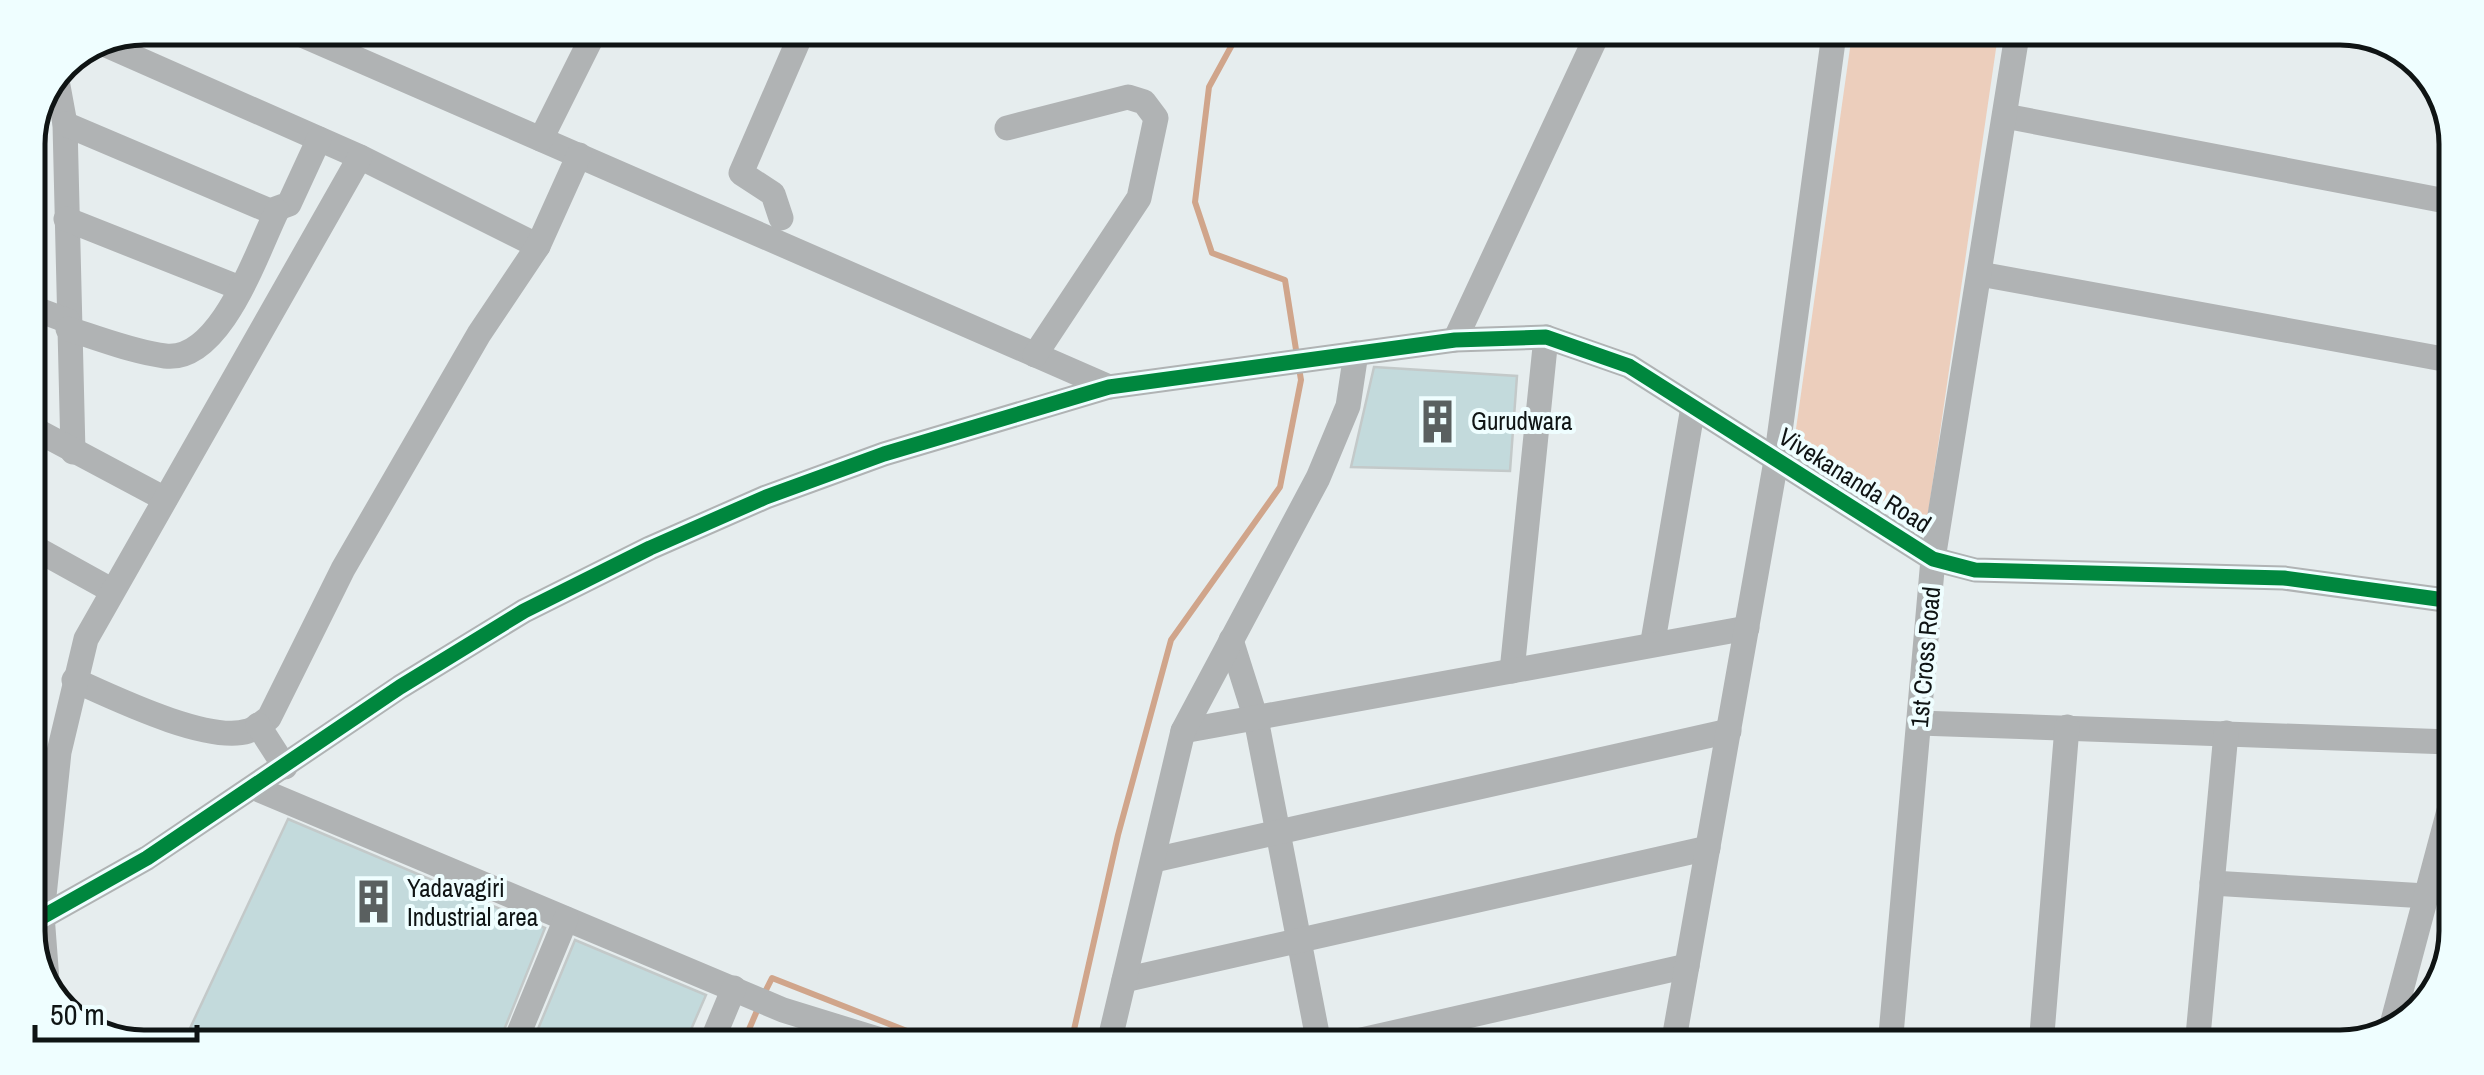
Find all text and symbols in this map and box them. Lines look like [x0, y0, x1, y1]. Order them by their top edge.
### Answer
building icon: Gurudwara [1414, 397, 1462, 445]
place label: Gurudwara [1471, 404, 1573, 438]
street label: Vivekananda Road [1772, 419, 1938, 541]
street label: 1st Cross Road [1902, 585, 1948, 729]
place label: Yadavagiri Industrial area [407, 871, 539, 934]
building icon: Yadavagiri Industrial area [350, 878, 398, 926]
scale bar [35, 980, 198, 1042]
text: 50 m [50, 994, 105, 1034]

